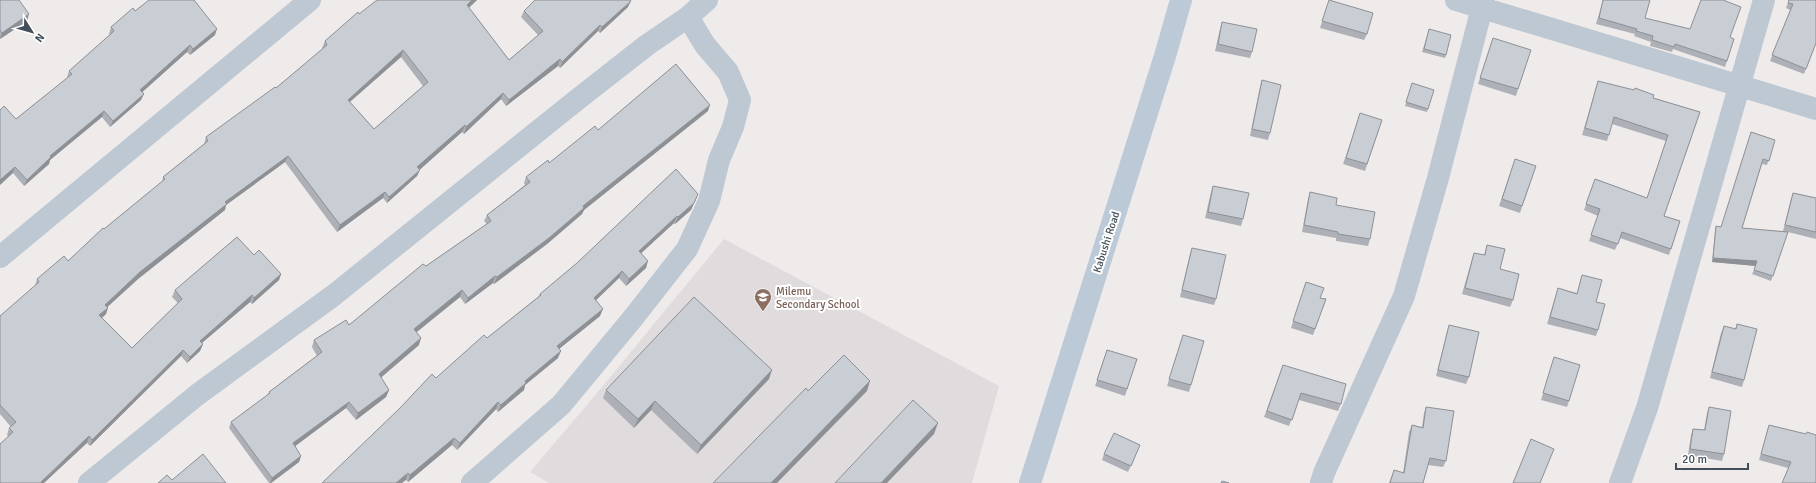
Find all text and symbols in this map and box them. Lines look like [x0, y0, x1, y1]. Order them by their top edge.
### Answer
north arrow [12, 12, 52, 52]
text: N [32, 31, 47, 45]
street label: Kabushi Road [1090, 210, 1123, 274]
place label: Milemu Secondary School [776, 285, 860, 311]
school or university icon: Milemu Secondary School [753, 287, 773, 312]
scale bar [1676, 445, 1748, 471]
text: 20 m [1682, 452, 1707, 467]

